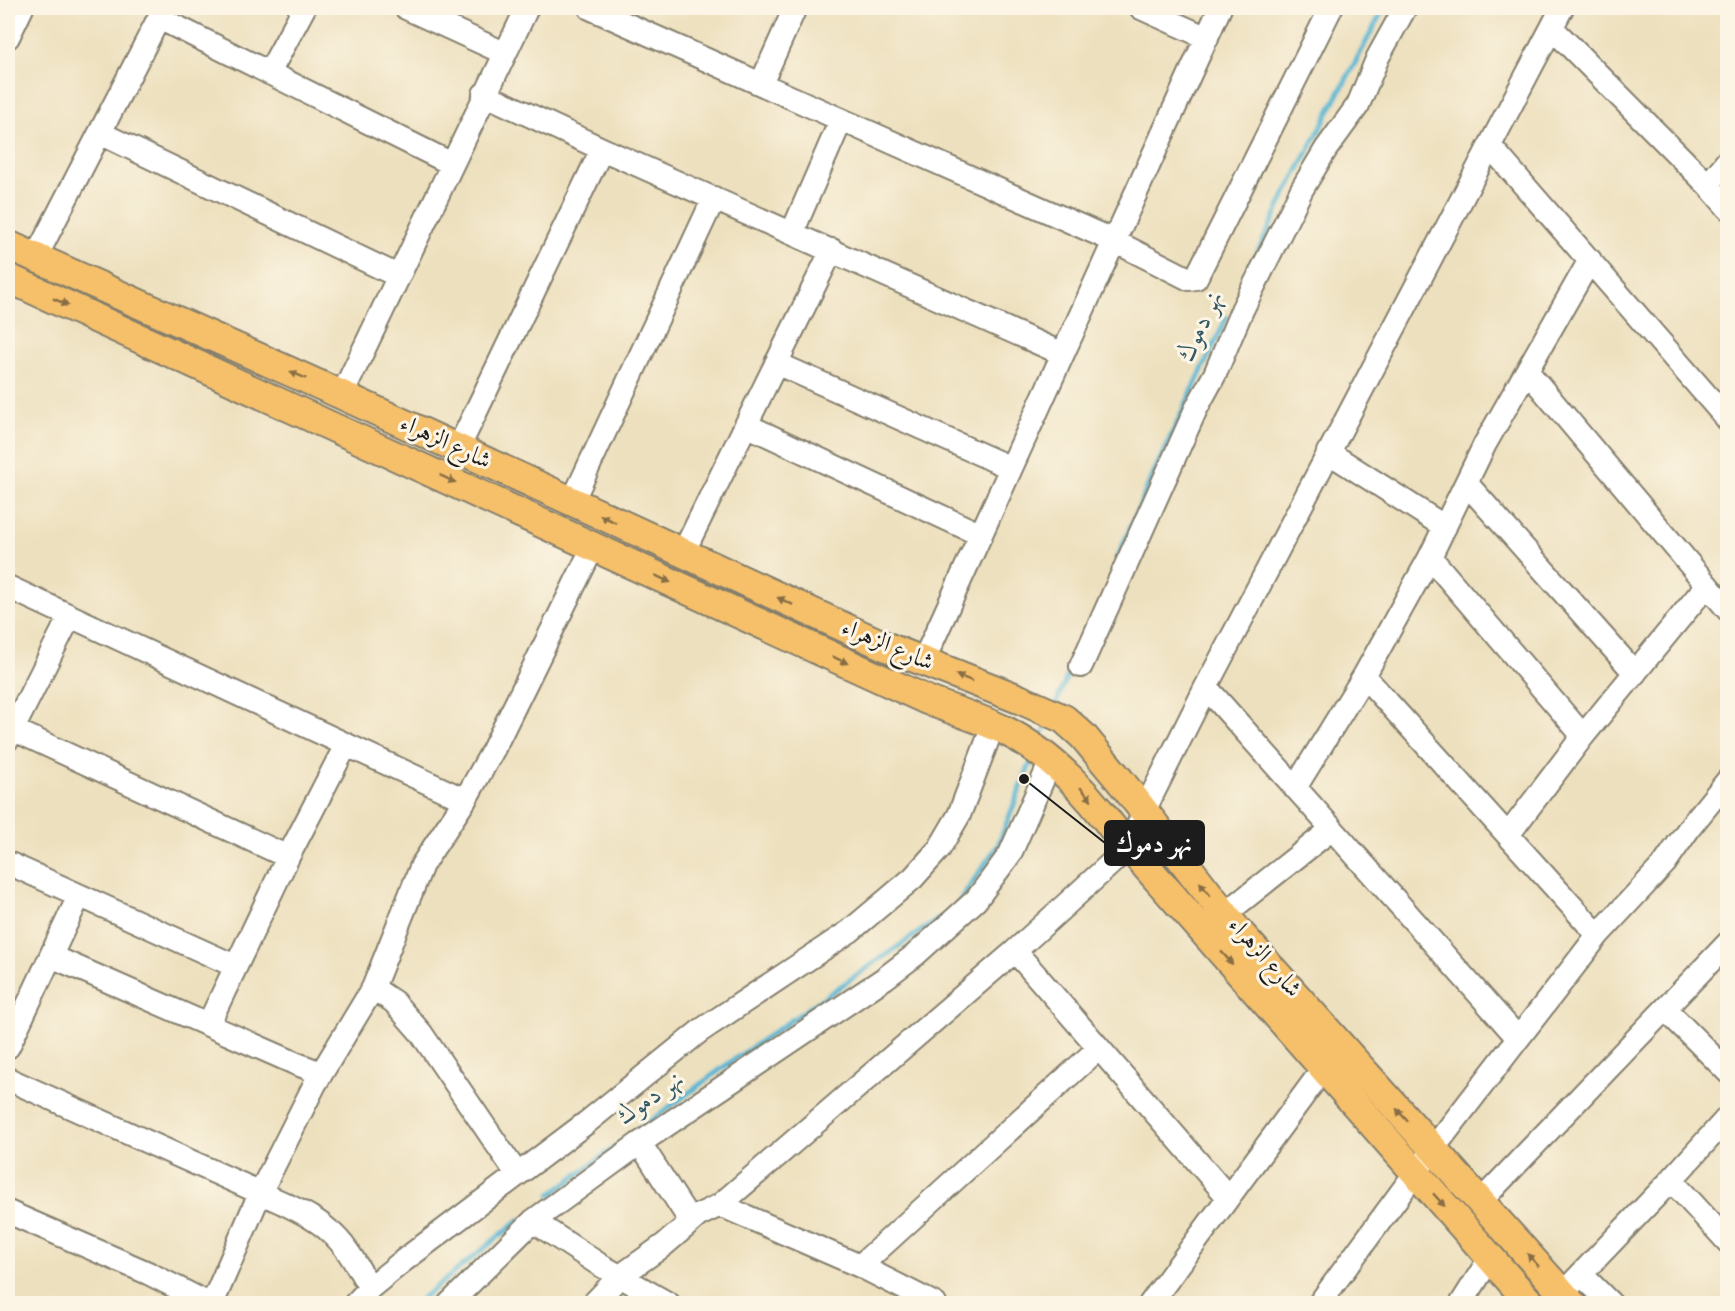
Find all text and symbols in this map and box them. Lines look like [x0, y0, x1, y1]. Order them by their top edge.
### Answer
water label: نهر دموك [1169, 284, 1233, 368]
one-way arrow [52, 297, 69, 306]
one-way arrow [289, 370, 307, 379]
street label: شارع الزهراء [393, 407, 496, 480]
one-way arrow [439, 475, 457, 485]
one-way arrow [600, 514, 617, 523]
one-way arrow [655, 574, 672, 583]
one-way arrow [776, 596, 794, 606]
street label: شارع الزهراء [835, 611, 938, 682]
one-way arrow [832, 655, 850, 665]
one-way arrow [955, 673, 973, 683]
one-way arrow [1080, 786, 1093, 802]
callout: نهر دموك [1105, 821, 1204, 865]
text: نهر دموك [1116, 827, 1192, 863]
one-way arrow [1199, 881, 1212, 897]
street label: شارع الزهراء [1218, 910, 1309, 1007]
one-way arrow [1220, 951, 1234, 966]
water label: نهر دموك [610, 1062, 692, 1134]
one-way arrow [1396, 1108, 1409, 1123]
one-way arrow [1432, 1192, 1445, 1208]
one-way arrow [1527, 1253, 1540, 1268]

